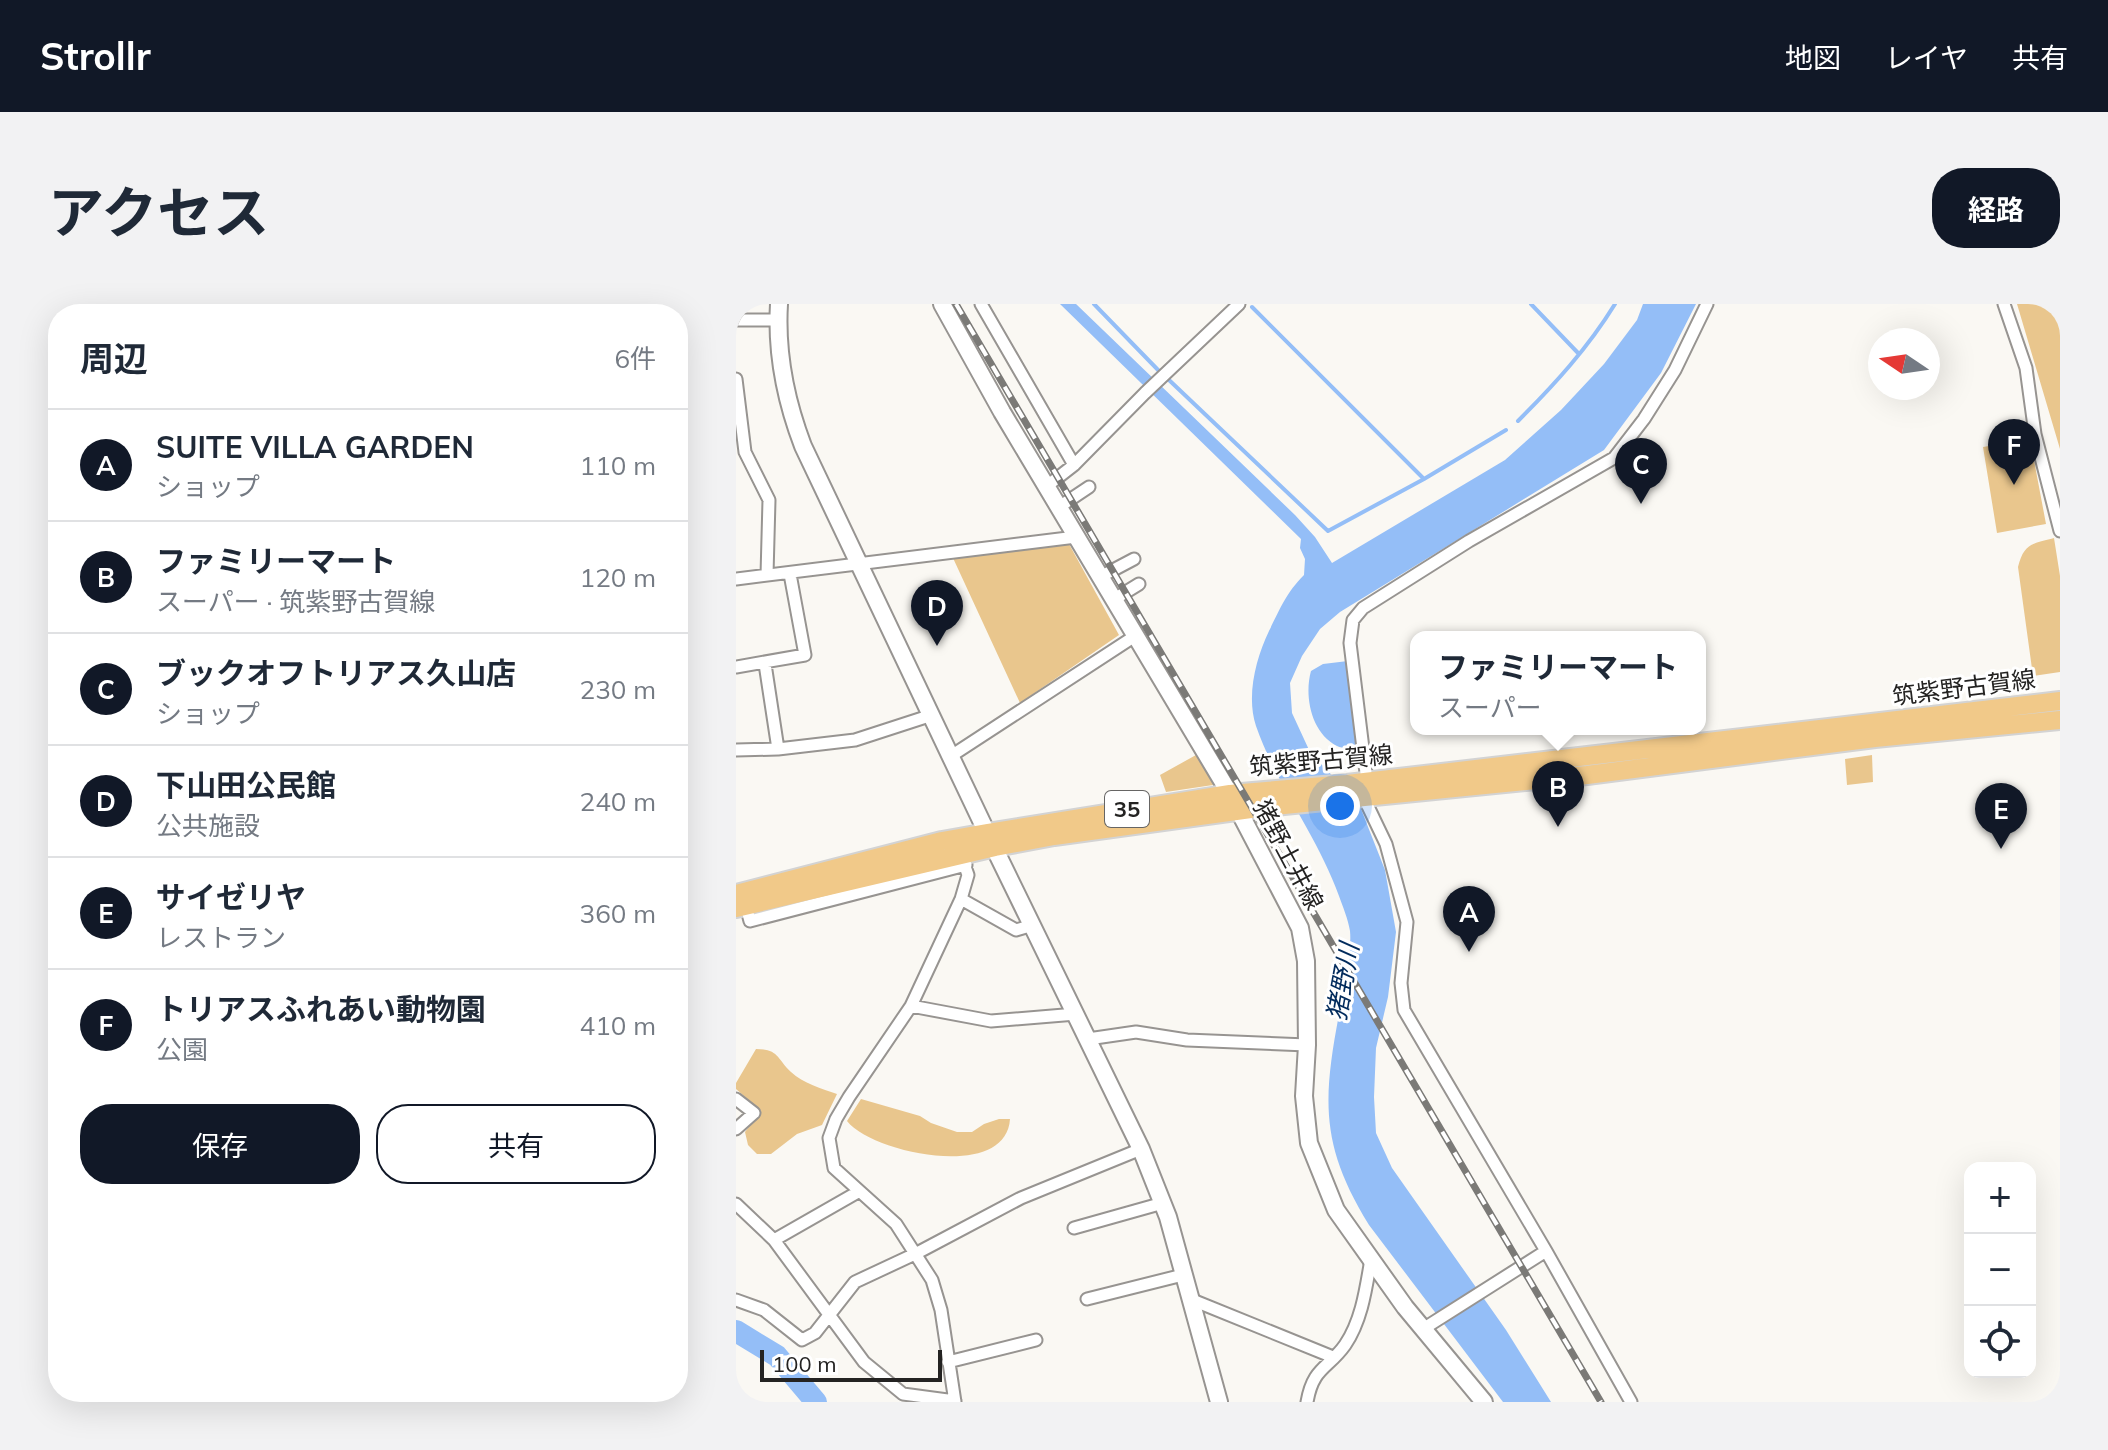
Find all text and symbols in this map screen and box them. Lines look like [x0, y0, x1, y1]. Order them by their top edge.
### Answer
text: Strollr [40, 32, 151, 80]
text: 地図 [1785, 40, 1841, 75]
text: レイヤ [1885, 40, 1968, 75]
text: 共有 [2012, 40, 2068, 75]
button: 経路 [1932, 168, 2060, 248]
text: アクセス [48, 177, 269, 247]
north arrow [1868, 328, 1940, 400]
text: 周辺 [80, 337, 148, 380]
text: 6件 [614, 342, 656, 375]
pin: F [1988, 419, 2040, 485]
text: SUITE VILLA GARDEN [156, 428, 474, 466]
pin: C [1615, 438, 1667, 504]
text: A [96, 449, 116, 482]
text: 110 m [580, 449, 656, 482]
text: ショップ [156, 470, 260, 503]
text: ファミリーマート [156, 542, 396, 580]
text: B [97, 561, 115, 594]
text: 120 m [580, 561, 656, 594]
pin: D [911, 580, 963, 646]
text: スーパー · 筑紫野古賀線 [156, 585, 435, 618]
popup [1410, 631, 1706, 735]
text: ファミリーマート [1438, 648, 1678, 686]
text: ブックオフトリアス久山店 [156, 654, 516, 692]
street label: 筑紫野古賀線 [1891, 663, 2037, 711]
text: C [97, 673, 115, 706]
text: 230 m [580, 673, 656, 706]
text: スーパー [1438, 691, 1542, 724]
text: ショップ [156, 697, 260, 730]
street label: 筑紫野古賀線 [1248, 739, 1394, 781]
pin: B [1532, 761, 1584, 827]
text: 下山田公民館 [156, 766, 336, 804]
pin: E [1975, 783, 2027, 849]
text: D [96, 785, 116, 818]
text: 240 m [580, 785, 656, 818]
your location [1320, 786, 1360, 826]
road number: 35 [1105, 791, 1149, 827]
street label: 猪野土井線 [1247, 795, 1330, 915]
text: 公共施設 [156, 809, 260, 842]
text: サイゼリヤ [156, 878, 306, 916]
pin: A [1443, 886, 1495, 952]
text: E [98, 897, 114, 930]
text: 360 m [580, 897, 656, 930]
text: レストラン [156, 921, 286, 954]
water label: 猪野川 [1319, 938, 1366, 1023]
text: トリアスふれあい動物園 [156, 990, 486, 1028]
text: F [99, 1009, 113, 1042]
text: 410 m [580, 1009, 656, 1042]
text: 公園 [156, 1033, 208, 1066]
button: 保存 [80, 1104, 360, 1184]
button: 共有 [376, 1104, 656, 1184]
map controls [1964, 1162, 2036, 1378]
button: + [1964, 1162, 2036, 1234]
button: − [1964, 1234, 2036, 1306]
button: locate [1964, 1306, 2036, 1378]
scale bar [760, 1346, 942, 1382]
text: 100 m [772, 1350, 837, 1378]

